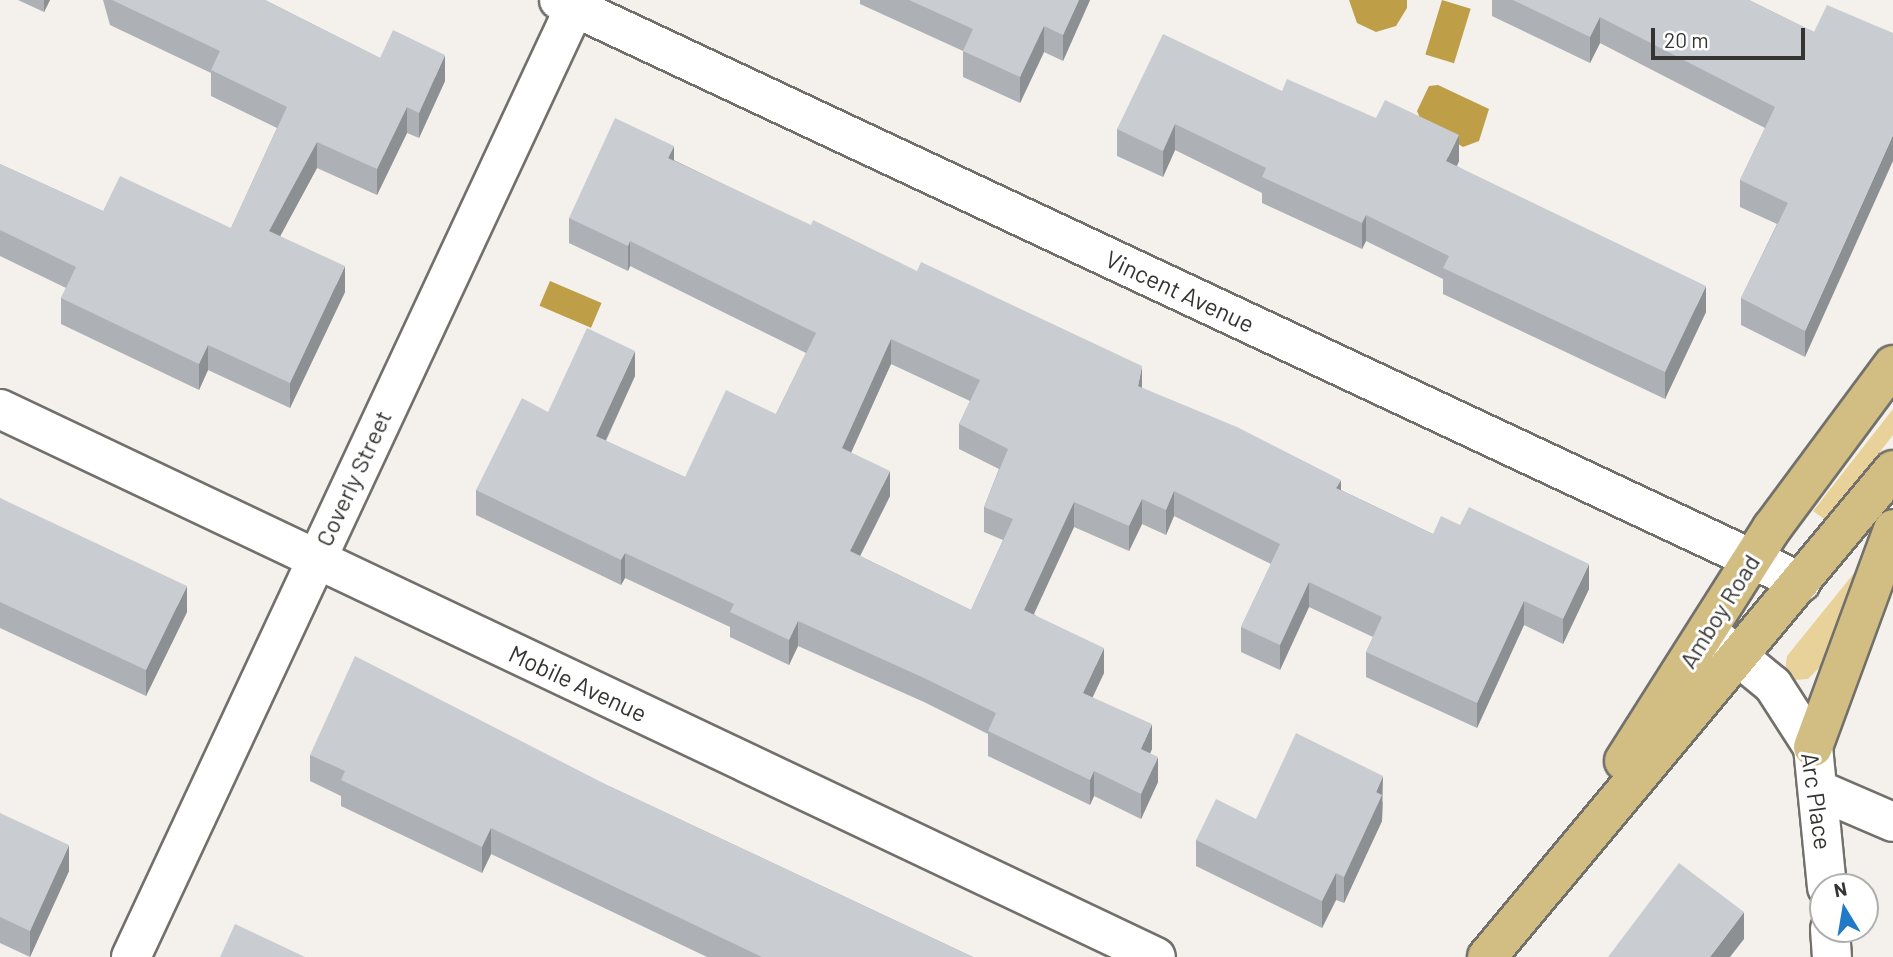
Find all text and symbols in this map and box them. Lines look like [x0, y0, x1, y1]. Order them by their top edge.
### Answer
scale bar [1655, 14, 1809, 58]
text: 20 m [1664, 27, 1709, 52]
street label: Vincent Avenue [1101, 244, 1259, 338]
street label: Coverly Street [309, 405, 397, 551]
street label: Amboy Road [1673, 549, 1765, 673]
street label: Mobile Avenue [504, 638, 652, 728]
street label: Arc Place [1796, 751, 1838, 851]
north arrow [1809, 873, 1879, 943]
text: N [1832, 876, 1849, 901]

